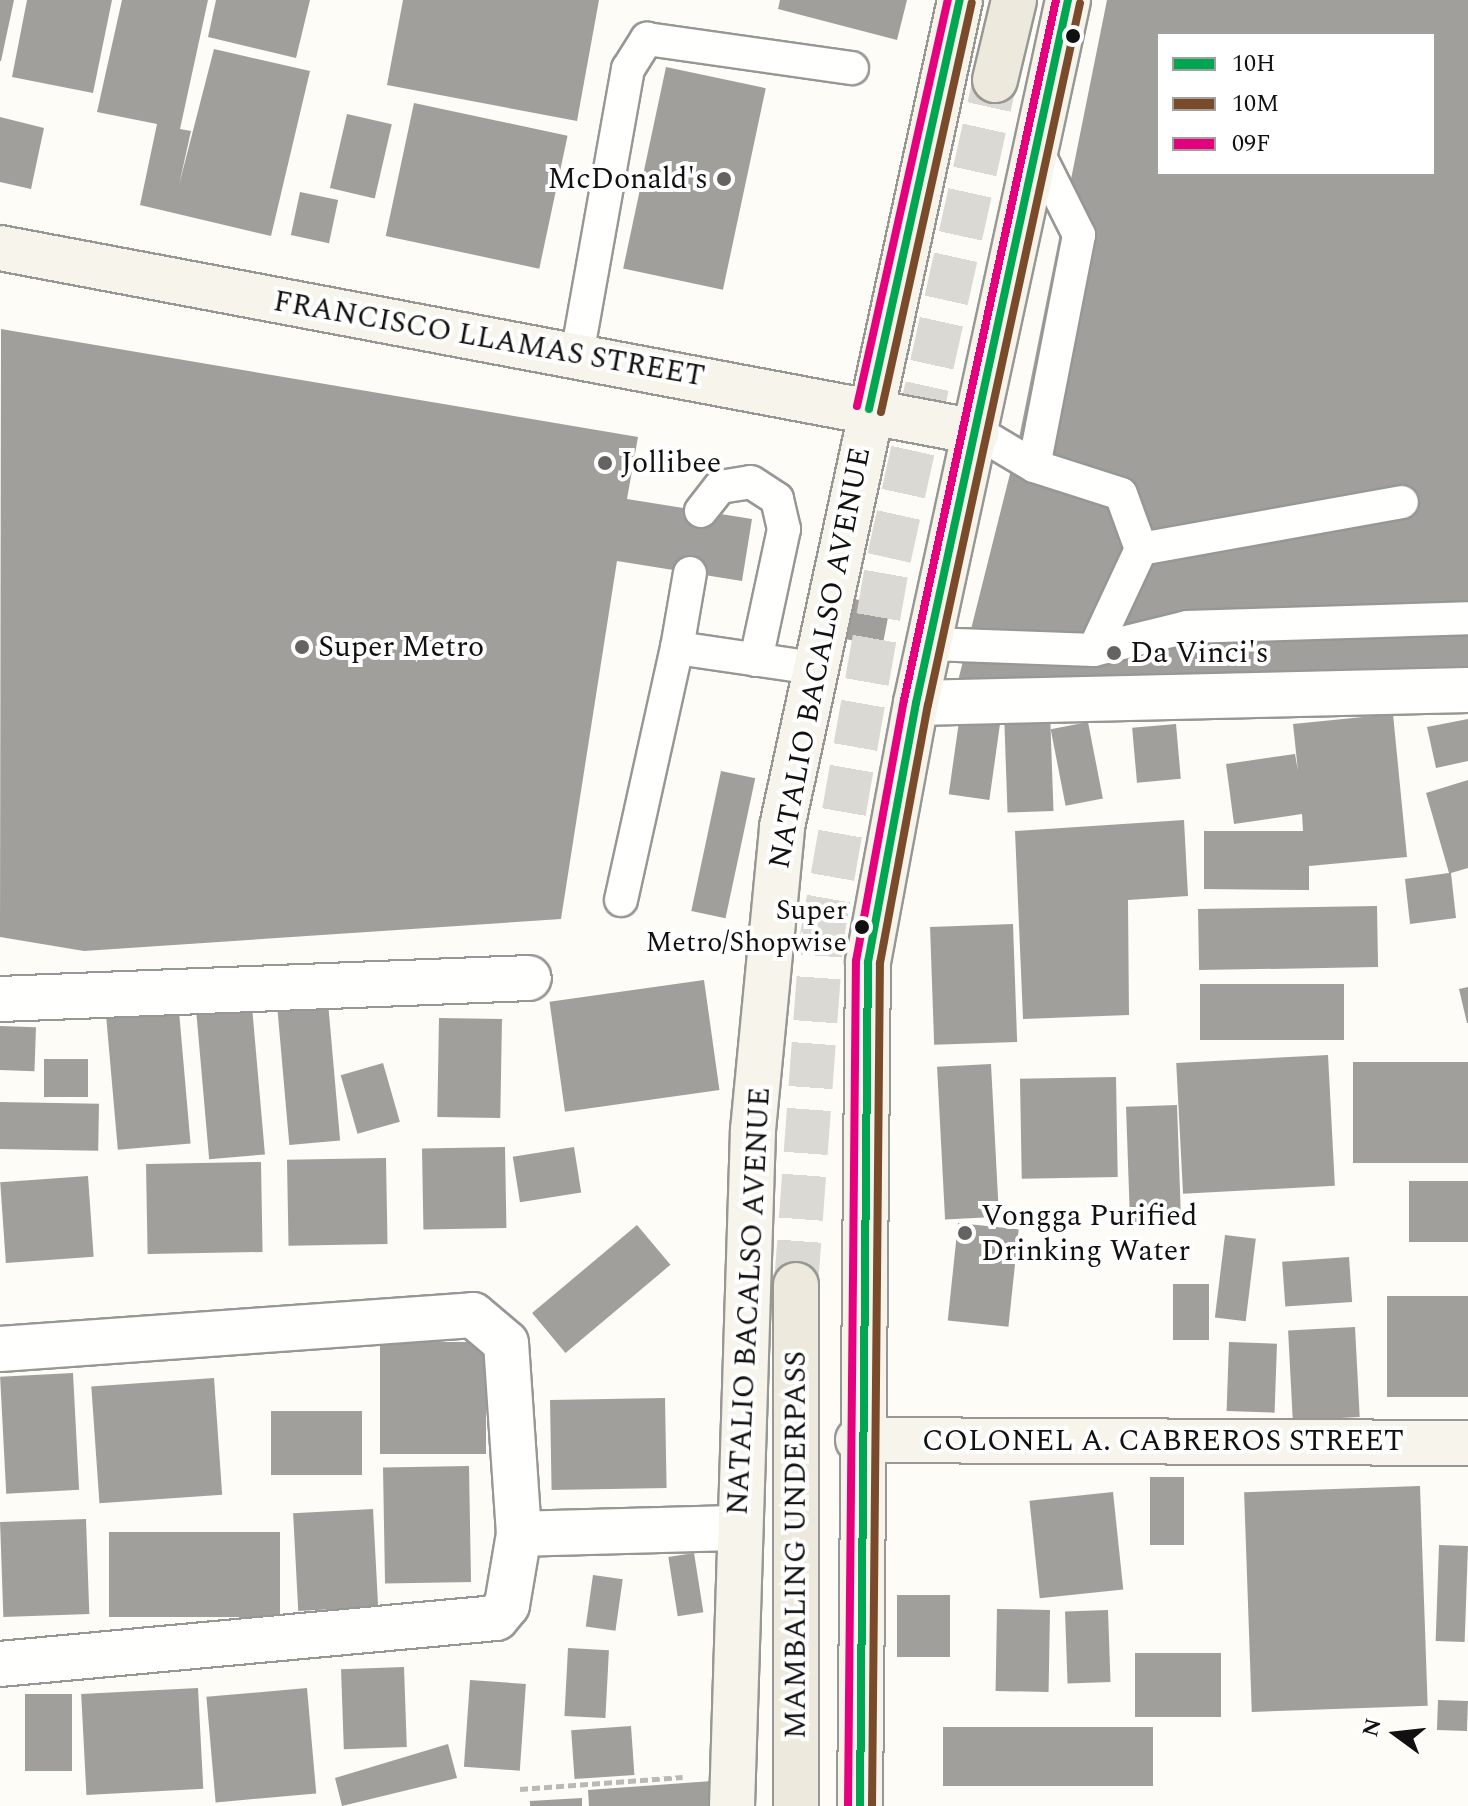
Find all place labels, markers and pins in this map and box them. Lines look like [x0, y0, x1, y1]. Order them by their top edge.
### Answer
unlabelled marker [1065, 28, 1081, 44]
place label: McDonald's [548, 161, 708, 197]
marker: McDonald's [715, 170, 733, 188]
place label: Jollibee [621, 445, 721, 481]
marker: Jollibee [596, 454, 614, 472]
place label: Super Metro [318, 629, 484, 665]
place label: Da Vinci's [1130, 635, 1269, 671]
marker: Super Metro [293, 638, 311, 656]
marker: Da Vinci's [1105, 644, 1123, 662]
place label: Super Metro/Shopwise [646, 894, 847, 960]
marker: Super Metro/Shopwise [854, 919, 870, 935]
place label: Vongga Purified Drinking Water [981, 1198, 1197, 1268]
marker: Vongga Purified Drinking Water [956, 1224, 974, 1242]

